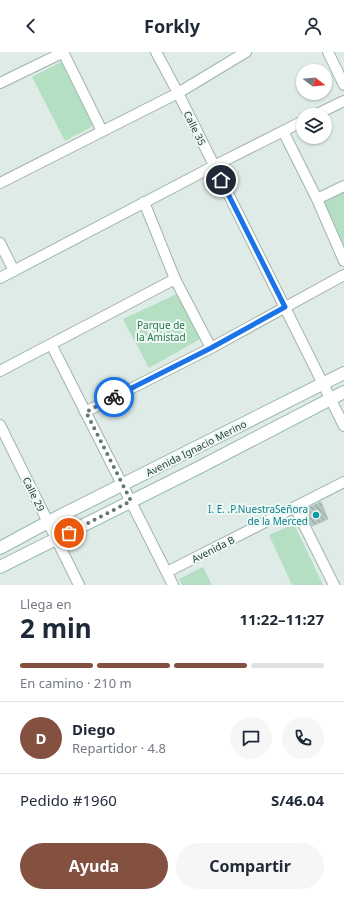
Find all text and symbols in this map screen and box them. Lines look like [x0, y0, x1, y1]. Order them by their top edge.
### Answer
text: Forkly [144, 14, 200, 38]
icon: back [20, 15, 42, 37]
icon: person [302, 15, 324, 37]
north arrow [296, 64, 332, 100]
map controls [296, 64, 332, 144]
street label: Calle 35 [181, 108, 209, 148]
button: layers [296, 108, 332, 144]
pin [204, 163, 238, 197]
icon: home [210, 169, 232, 191]
park label: Parque de la Amistad [136, 318, 186, 344]
courier [94, 377, 134, 417]
icon: bike [103, 386, 125, 408]
street label: Avenida Ignacio Merino [143, 417, 249, 479]
street label: Calle 29 [20, 474, 48, 514]
place label: I. E. .P.NuestraSeñora de la Merced [208, 502, 308, 528]
marker: I. E. .P.NuestraSeñora de la Merced [311, 510, 321, 520]
pin [52, 516, 86, 550]
icon: bag [58, 522, 80, 544]
street label: Avenida B [189, 532, 237, 566]
text: Llega en [20, 595, 72, 613]
text: 11:22–11:27 [239, 609, 324, 629]
text: 2 min [20, 610, 92, 646]
text: En camino · 210 m [20, 674, 132, 692]
button: chat [230, 717, 272, 759]
button: phone [282, 717, 324, 759]
text: Diego [72, 719, 115, 739]
text: D [36, 728, 46, 748]
text: Repartidor · 4.8 [72, 739, 166, 757]
text: Pedido #1960 [20, 790, 117, 810]
text: S/46.04 [271, 790, 324, 810]
button: Ayuda [20, 843, 168, 889]
button: Compartir [176, 843, 324, 889]

